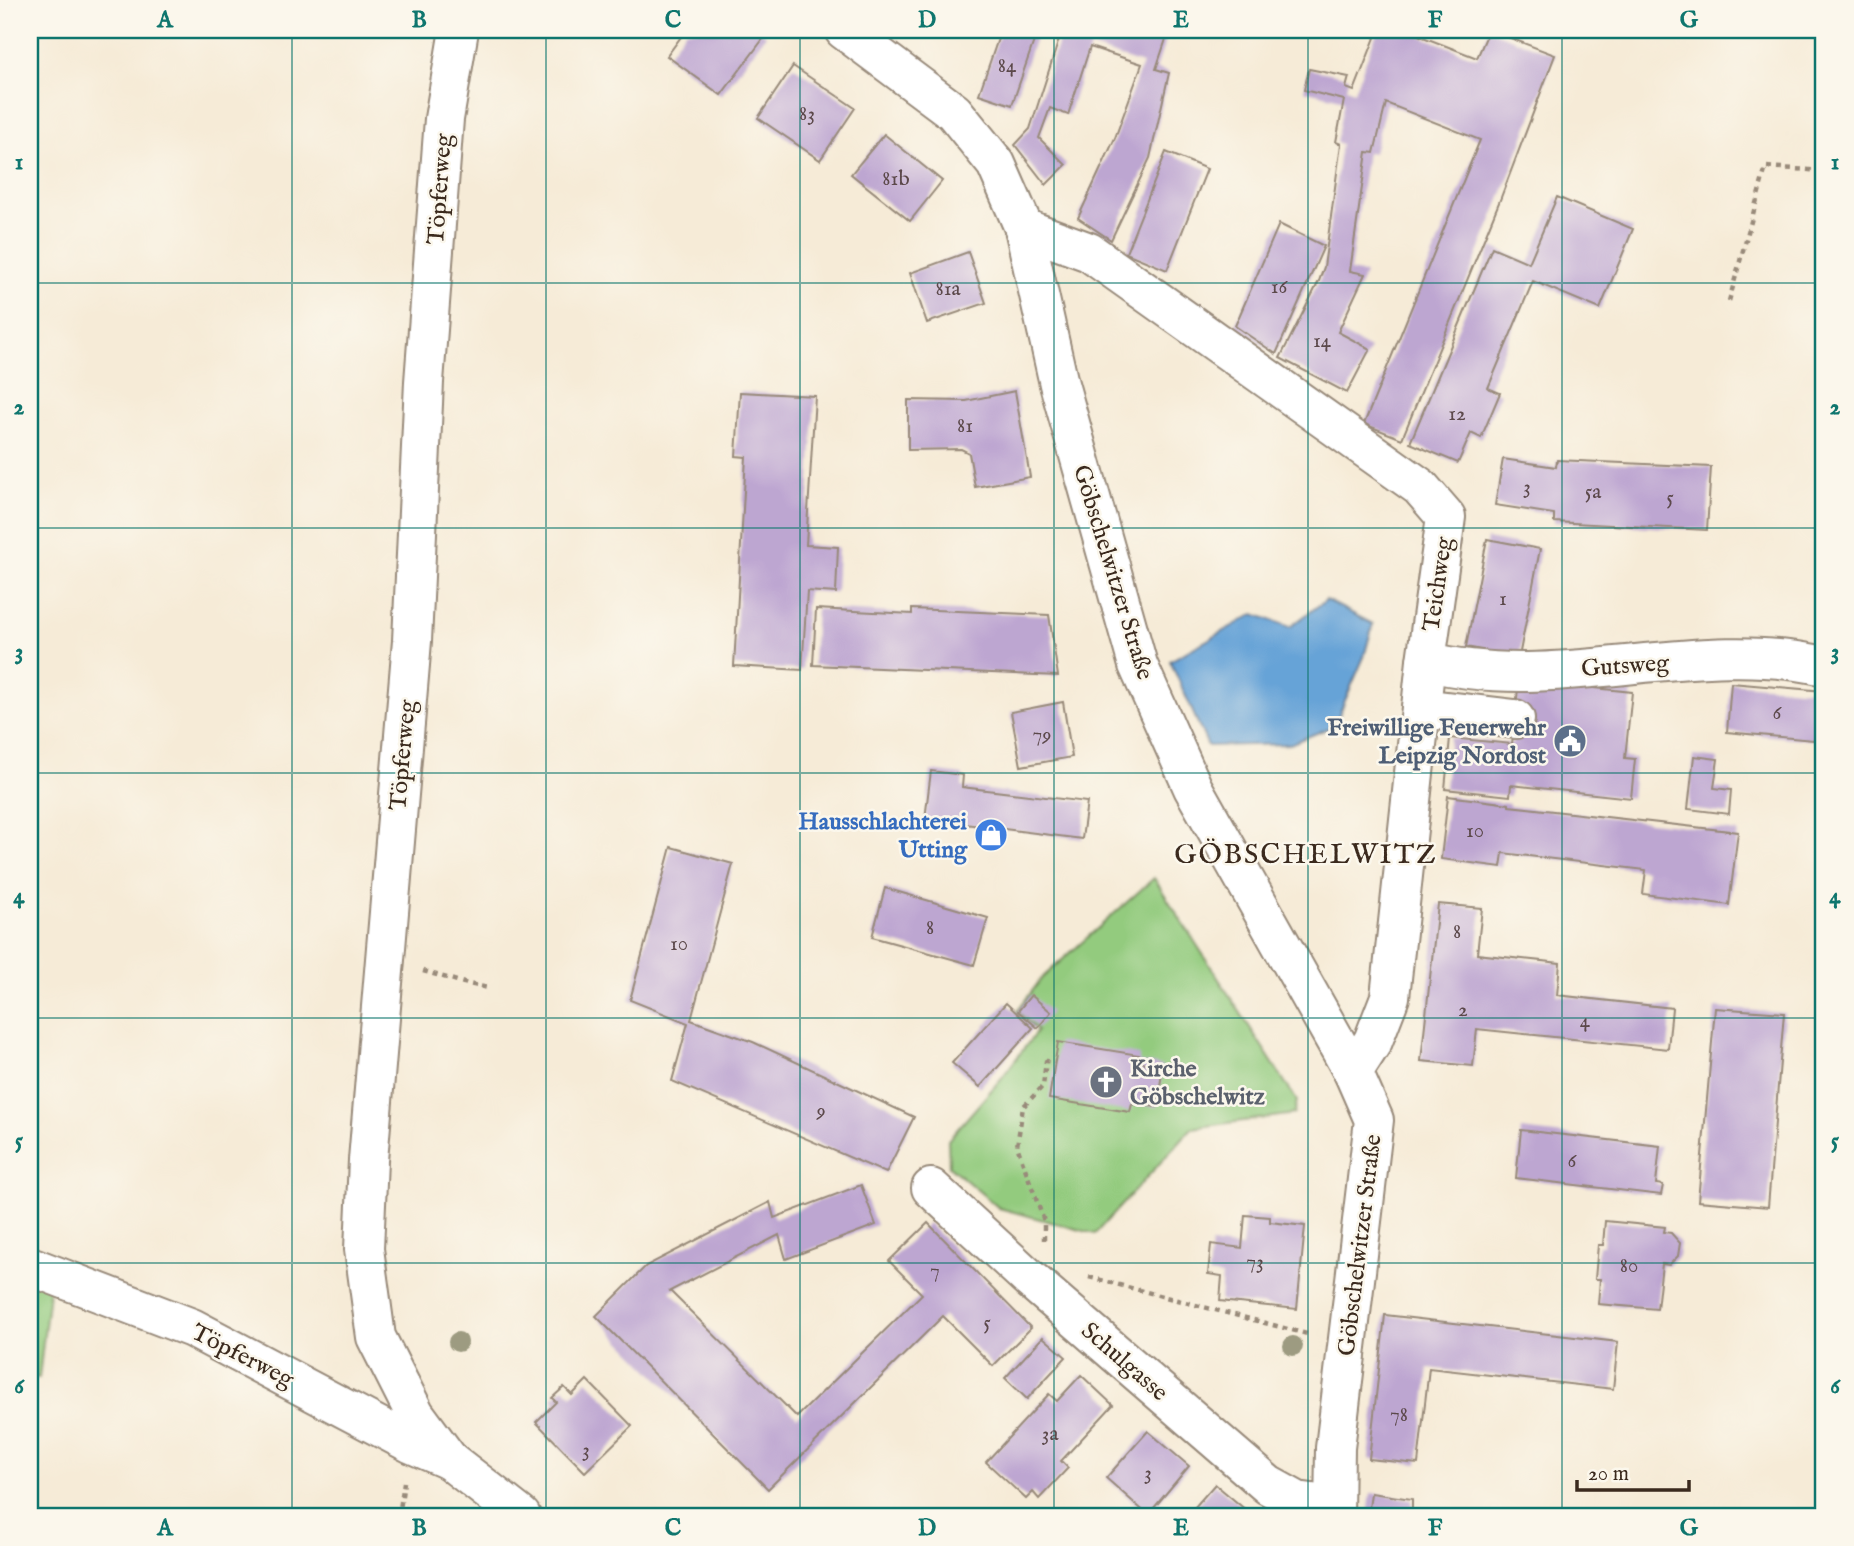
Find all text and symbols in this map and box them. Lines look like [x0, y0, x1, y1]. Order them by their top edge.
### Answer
text: A [156, 6, 174, 35]
text: B [411, 6, 427, 35]
text: C [665, 6, 682, 35]
text: D [918, 6, 936, 35]
text: E [1173, 6, 1189, 35]
text: F [1428, 6, 1443, 35]
text: G [1680, 6, 1699, 35]
house number: 84 [998, 53, 1017, 80]
house number: 83 [799, 101, 815, 128]
street label: Töpferweg [421, 132, 460, 246]
text: 1 [15, 148, 23, 177]
text: 1 [1831, 148, 1839, 177]
house number: 81b [882, 166, 910, 193]
house number: 16 [1271, 274, 1288, 301]
house number: 81a [935, 276, 961, 303]
house number: 14 [1313, 328, 1332, 355]
text: 2 [14, 393, 25, 422]
text: 2 [1830, 393, 1841, 422]
house number: 12 [1448, 401, 1466, 428]
house number: 81 [957, 413, 973, 440]
street label: Göbschelwitzer Straße [1065, 461, 1160, 684]
house number: 3 [1523, 474, 1531, 501]
house number: 5a [1585, 479, 1602, 506]
house number: 5 [1666, 485, 1674, 512]
street label: Teichweg [1417, 534, 1461, 633]
house number: 1 [1499, 586, 1507, 613]
text: 3 [15, 638, 23, 667]
text: 3 [1831, 638, 1839, 667]
street label: Gutsweg [1580, 648, 1671, 685]
street label: Töpferweg [383, 698, 424, 812]
house number: 6 [1773, 700, 1783, 727]
place label: Freiwillige Feuerwehr Leipzig Nordost [1327, 713, 1547, 772]
house number: 79 [1033, 722, 1052, 749]
public building icon: Freiwillige Feuerwehr Leipzig Nordost [1551, 722, 1589, 760]
place label: Hausschlachterei Utting [798, 807, 968, 866]
shop icon: Hausschlachterei Utting [972, 816, 1010, 854]
house number: 10 [1466, 818, 1484, 845]
district label: GÖBSCHELWITZ [1174, 838, 1438, 873]
text: 4 [13, 882, 25, 911]
text: 4 [1829, 882, 1841, 911]
house number: 8 [926, 915, 934, 942]
house number: 8 [1453, 919, 1461, 946]
house number: 10 [670, 931, 688, 958]
house number: 2 [1458, 997, 1468, 1024]
house number: 4 [1580, 1008, 1591, 1035]
place label: Kirche Göbschelwitz [1130, 1054, 1265, 1113]
church icon: Kirche Göbschelwitz [1087, 1063, 1125, 1101]
house number: 9 [815, 1098, 826, 1125]
text: 5 [15, 1127, 24, 1156]
text: 5 [1831, 1127, 1840, 1156]
street label: Göbschelwitzer Straße [1332, 1133, 1389, 1358]
house number: 6 [1568, 1148, 1578, 1175]
house number: 73 [1246, 1249, 1264, 1276]
house number: 80 [1620, 1253, 1638, 1280]
house number: 7 [930, 1258, 940, 1285]
house number: 5 [983, 1310, 991, 1337]
street label: Schulgasse [1074, 1316, 1174, 1408]
street label: Töpferweg [186, 1317, 300, 1396]
text: 6 [14, 1372, 25, 1401]
text: 6 [1830, 1372, 1841, 1401]
house number: 78 [1390, 1402, 1408, 1429]
house number: 3a [1042, 1421, 1059, 1448]
house number: 3 [582, 1437, 590, 1464]
scale bar [1577, 1448, 1689, 1492]
house number: 3 [1144, 1460, 1152, 1487]
text: 20 m [1588, 1461, 1629, 1488]
text: A [156, 1514, 174, 1543]
text: B [411, 1514, 427, 1543]
text: C [665, 1514, 682, 1543]
text: D [918, 1514, 936, 1543]
text: E [1173, 1514, 1189, 1543]
text: F [1428, 1514, 1443, 1543]
text: G [1680, 1514, 1699, 1543]

